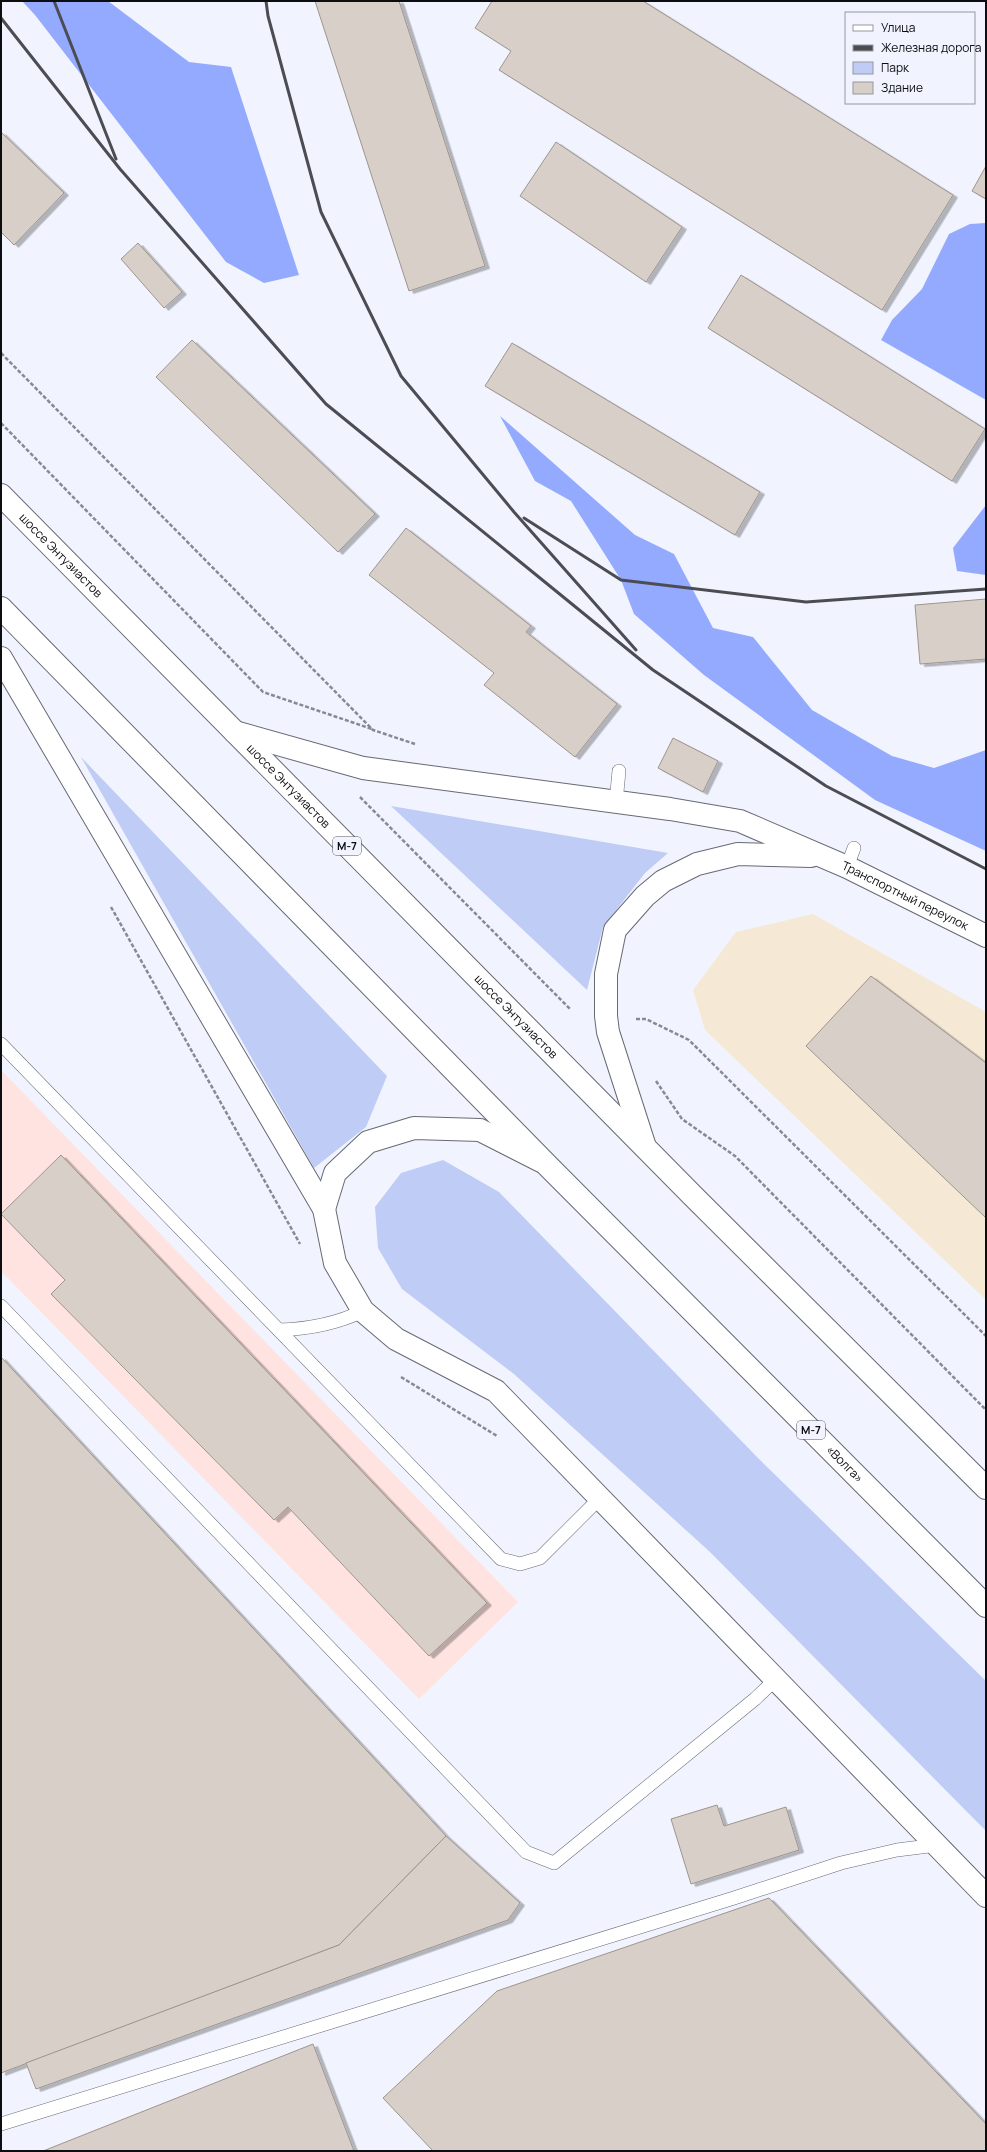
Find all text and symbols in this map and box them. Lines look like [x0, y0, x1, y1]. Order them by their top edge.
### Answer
legend [845, 12, 975, 104]
text: Улица [881, 19, 915, 36]
text: Железная дорога [881, 39, 981, 56]
text: Парк [881, 59, 910, 76]
text: Здание [881, 79, 923, 96]
street label: шоссе Энтузиастов [16, 509, 107, 601]
street label: шоссе Энтузиастов [243, 740, 335, 832]
road number: М-7 [333, 837, 361, 855]
street label: Транспортный переулок [839, 857, 972, 934]
street label: шоссе Энтузиастов [471, 970, 562, 1063]
road number: М-7 [797, 1421, 825, 1439]
street label: «Волга» [823, 1441, 867, 1486]

